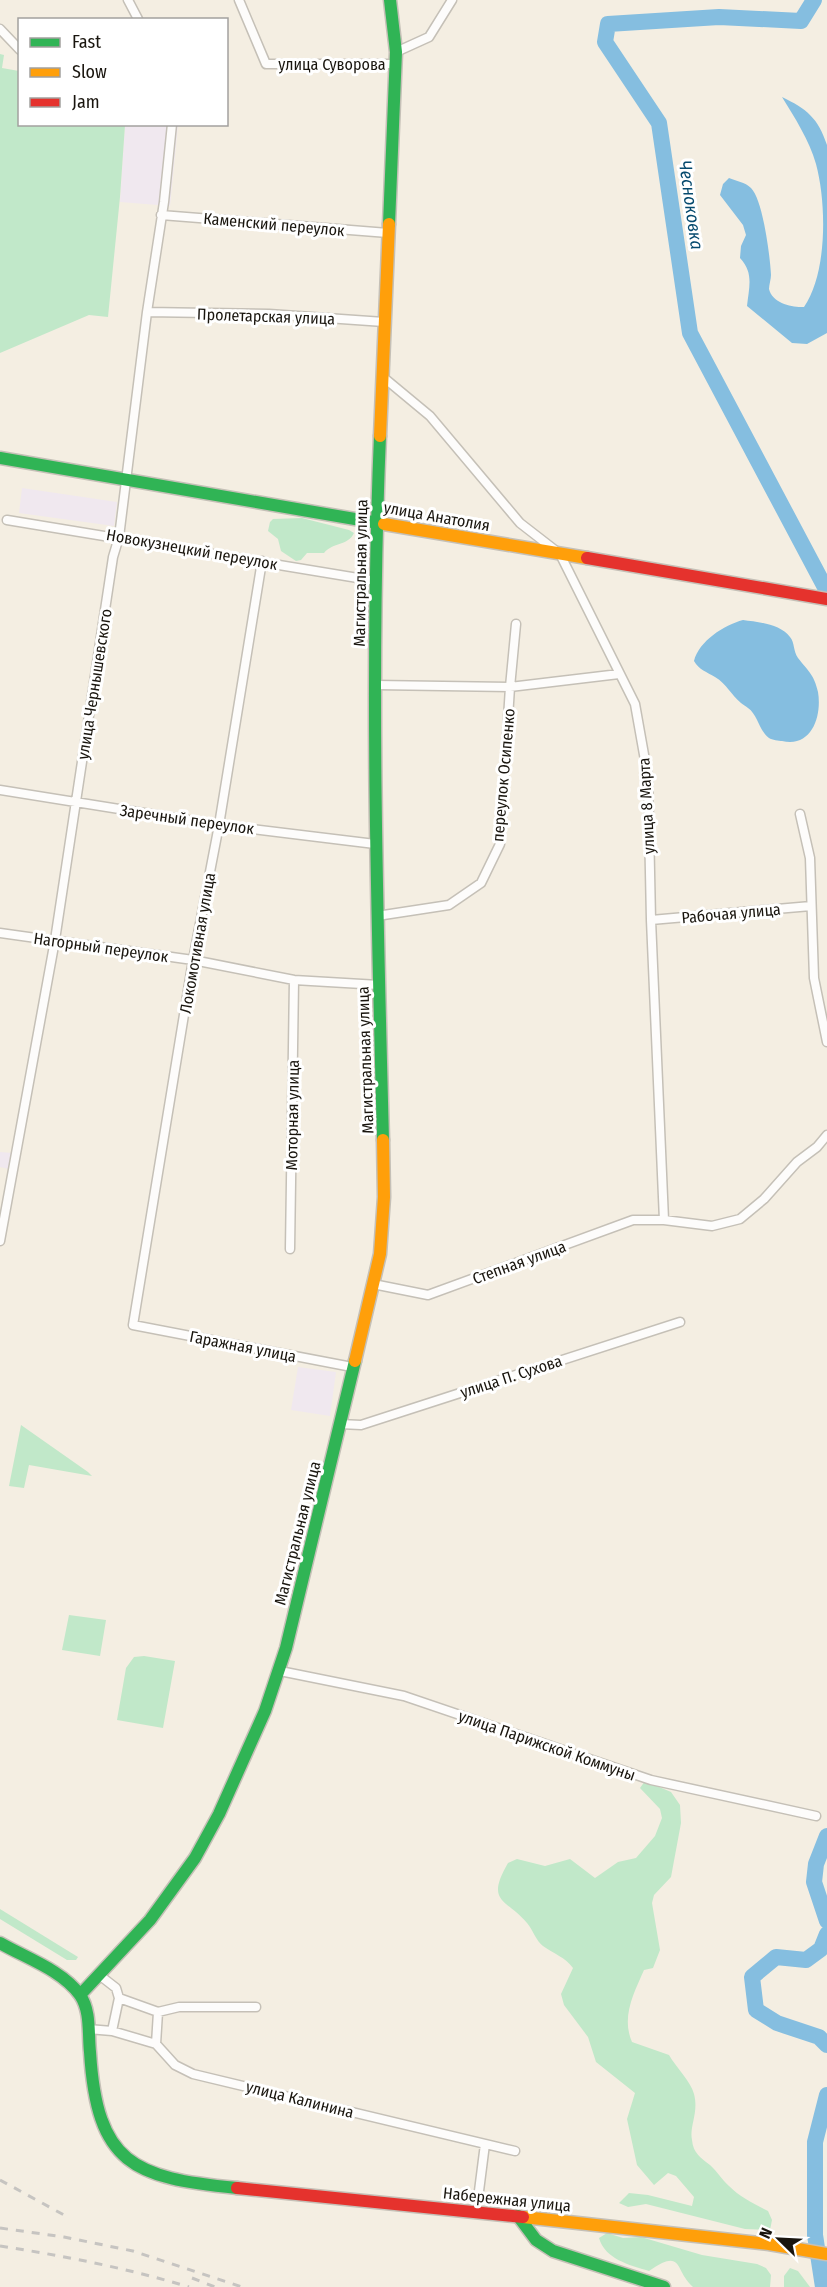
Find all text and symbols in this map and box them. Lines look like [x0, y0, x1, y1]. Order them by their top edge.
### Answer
legend [18, 18, 228, 126]
text: Fast [72, 31, 101, 53]
street label: улица Суворова [278, 55, 386, 74]
text: Slow [72, 61, 107, 83]
text: Jam [72, 91, 100, 113]
water label: Чесноковка [674, 159, 708, 251]
street label: Каменский переулок [203, 209, 346, 240]
street label: Пролетарская улица [197, 305, 336, 328]
street label: улица Анатолия [382, 498, 491, 535]
street label: Магистральная улица [350, 499, 371, 647]
street label: Новокузнецкий переулок [105, 525, 279, 574]
street label: улица Чернышевского [73, 607, 116, 761]
street label: переулок Осипенко [488, 708, 519, 843]
street label: улица 8 Марта [634, 757, 659, 855]
street label: Заречный переулок [119, 801, 256, 838]
street label: Локомотивная улица [176, 871, 219, 1015]
street label: Рабочая улица [681, 900, 782, 927]
street label: Нагорный переулок [32, 929, 170, 966]
street label: Магистральная улица [353, 986, 378, 1134]
street label: Моторная улица [282, 1059, 303, 1170]
street label: Степная улица [470, 1237, 569, 1288]
street label: Гаражная улица [188, 1327, 298, 1366]
street label: улица П. Сухова [458, 1351, 565, 1402]
street label: Магистральная улица [270, 1459, 325, 1607]
street label: улица Парижской Коммуны [456, 1706, 638, 1785]
street label: улица Калинина [244, 2077, 356, 2122]
street label: Набережная улица [442, 2183, 572, 2216]
north arrow [749, 2209, 809, 2269]
text: N [755, 2225, 776, 2241]

